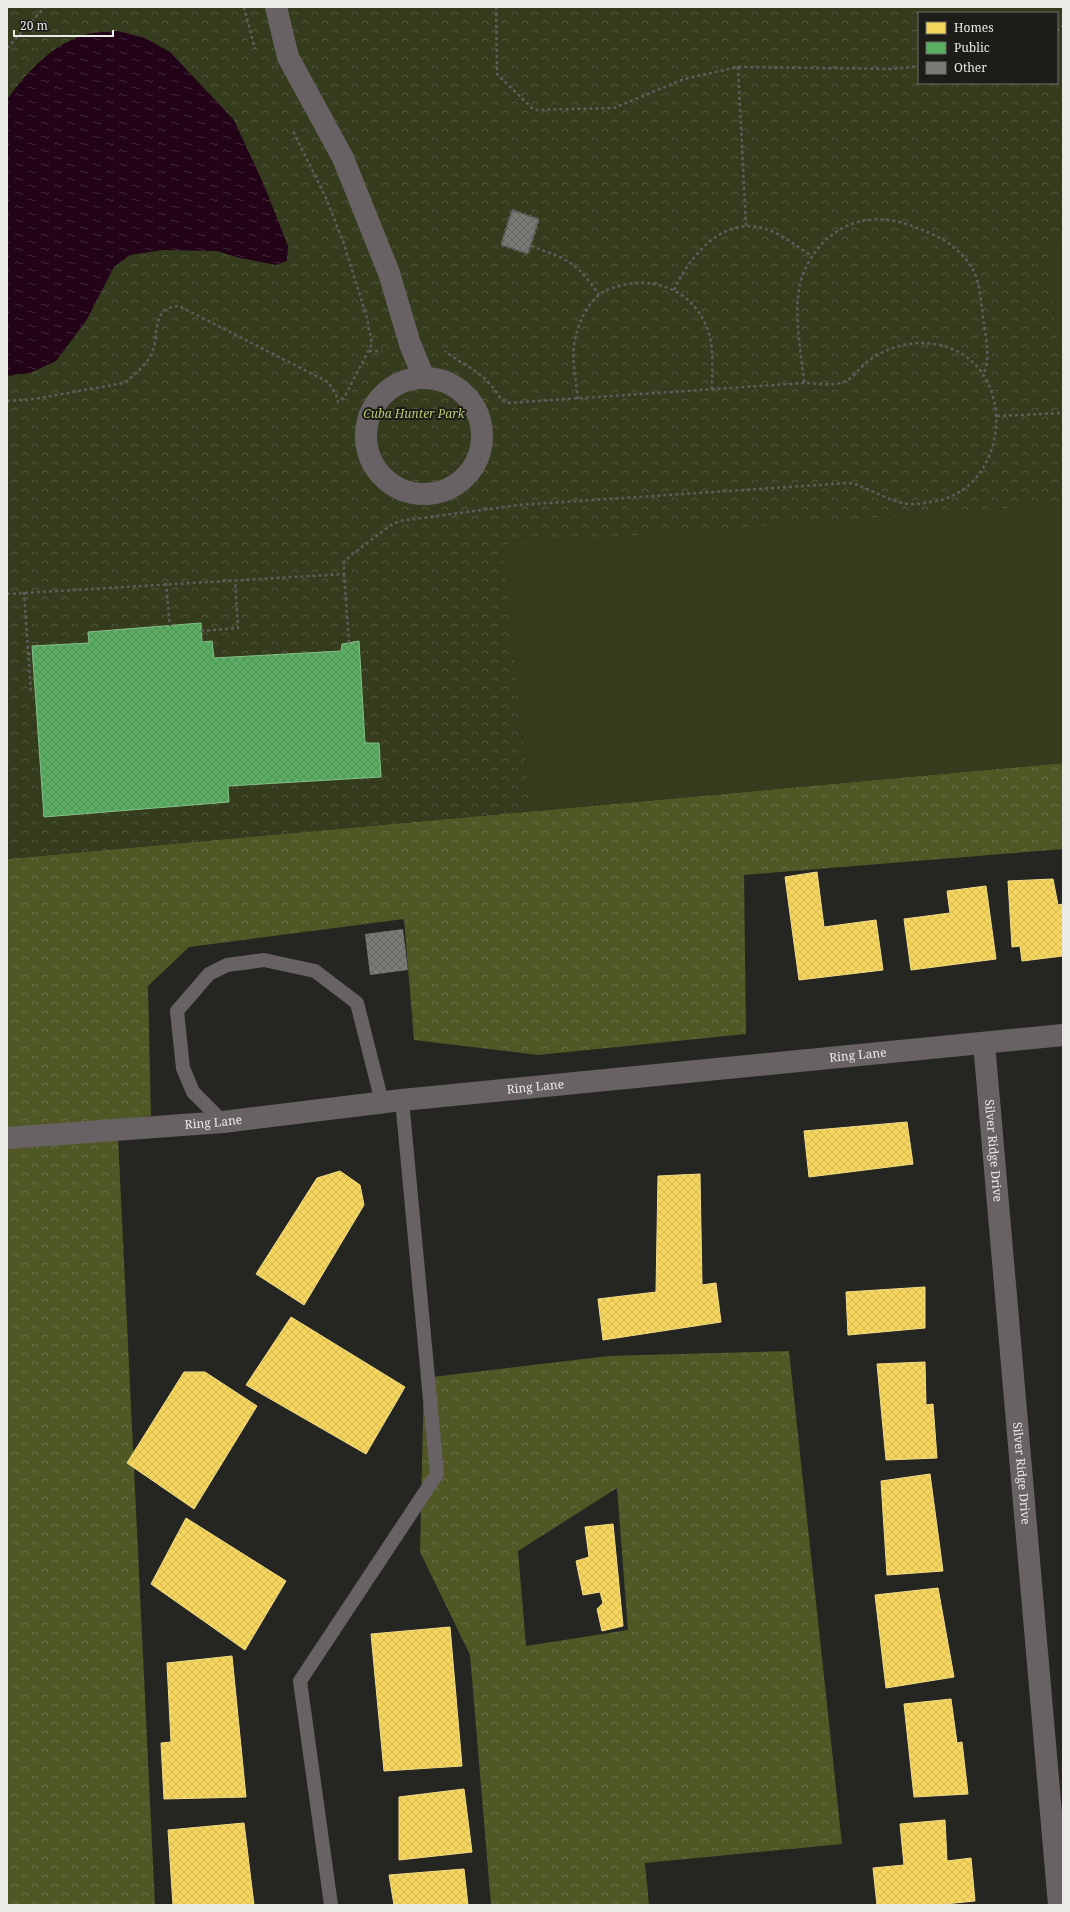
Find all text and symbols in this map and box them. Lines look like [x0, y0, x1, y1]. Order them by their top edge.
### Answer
scale bar [14, 12, 113, 38]
legend [918, 12, 1058, 84]
text: 20 m [20, 17, 48, 34]
text: Homes [954, 19, 994, 36]
text: Public [954, 39, 990, 56]
text: Other [954, 59, 987, 76]
park label: Cuba Hunter Park [363, 405, 466, 422]
street label: Ring Lane [828, 1043, 887, 1066]
street label: Ring Lane [506, 1075, 565, 1098]
street label: Silver Ridge Drive [981, 1099, 1007, 1203]
street label: Ring Lane [184, 1111, 243, 1133]
street label: Silver Ridge Drive [1009, 1421, 1035, 1525]

